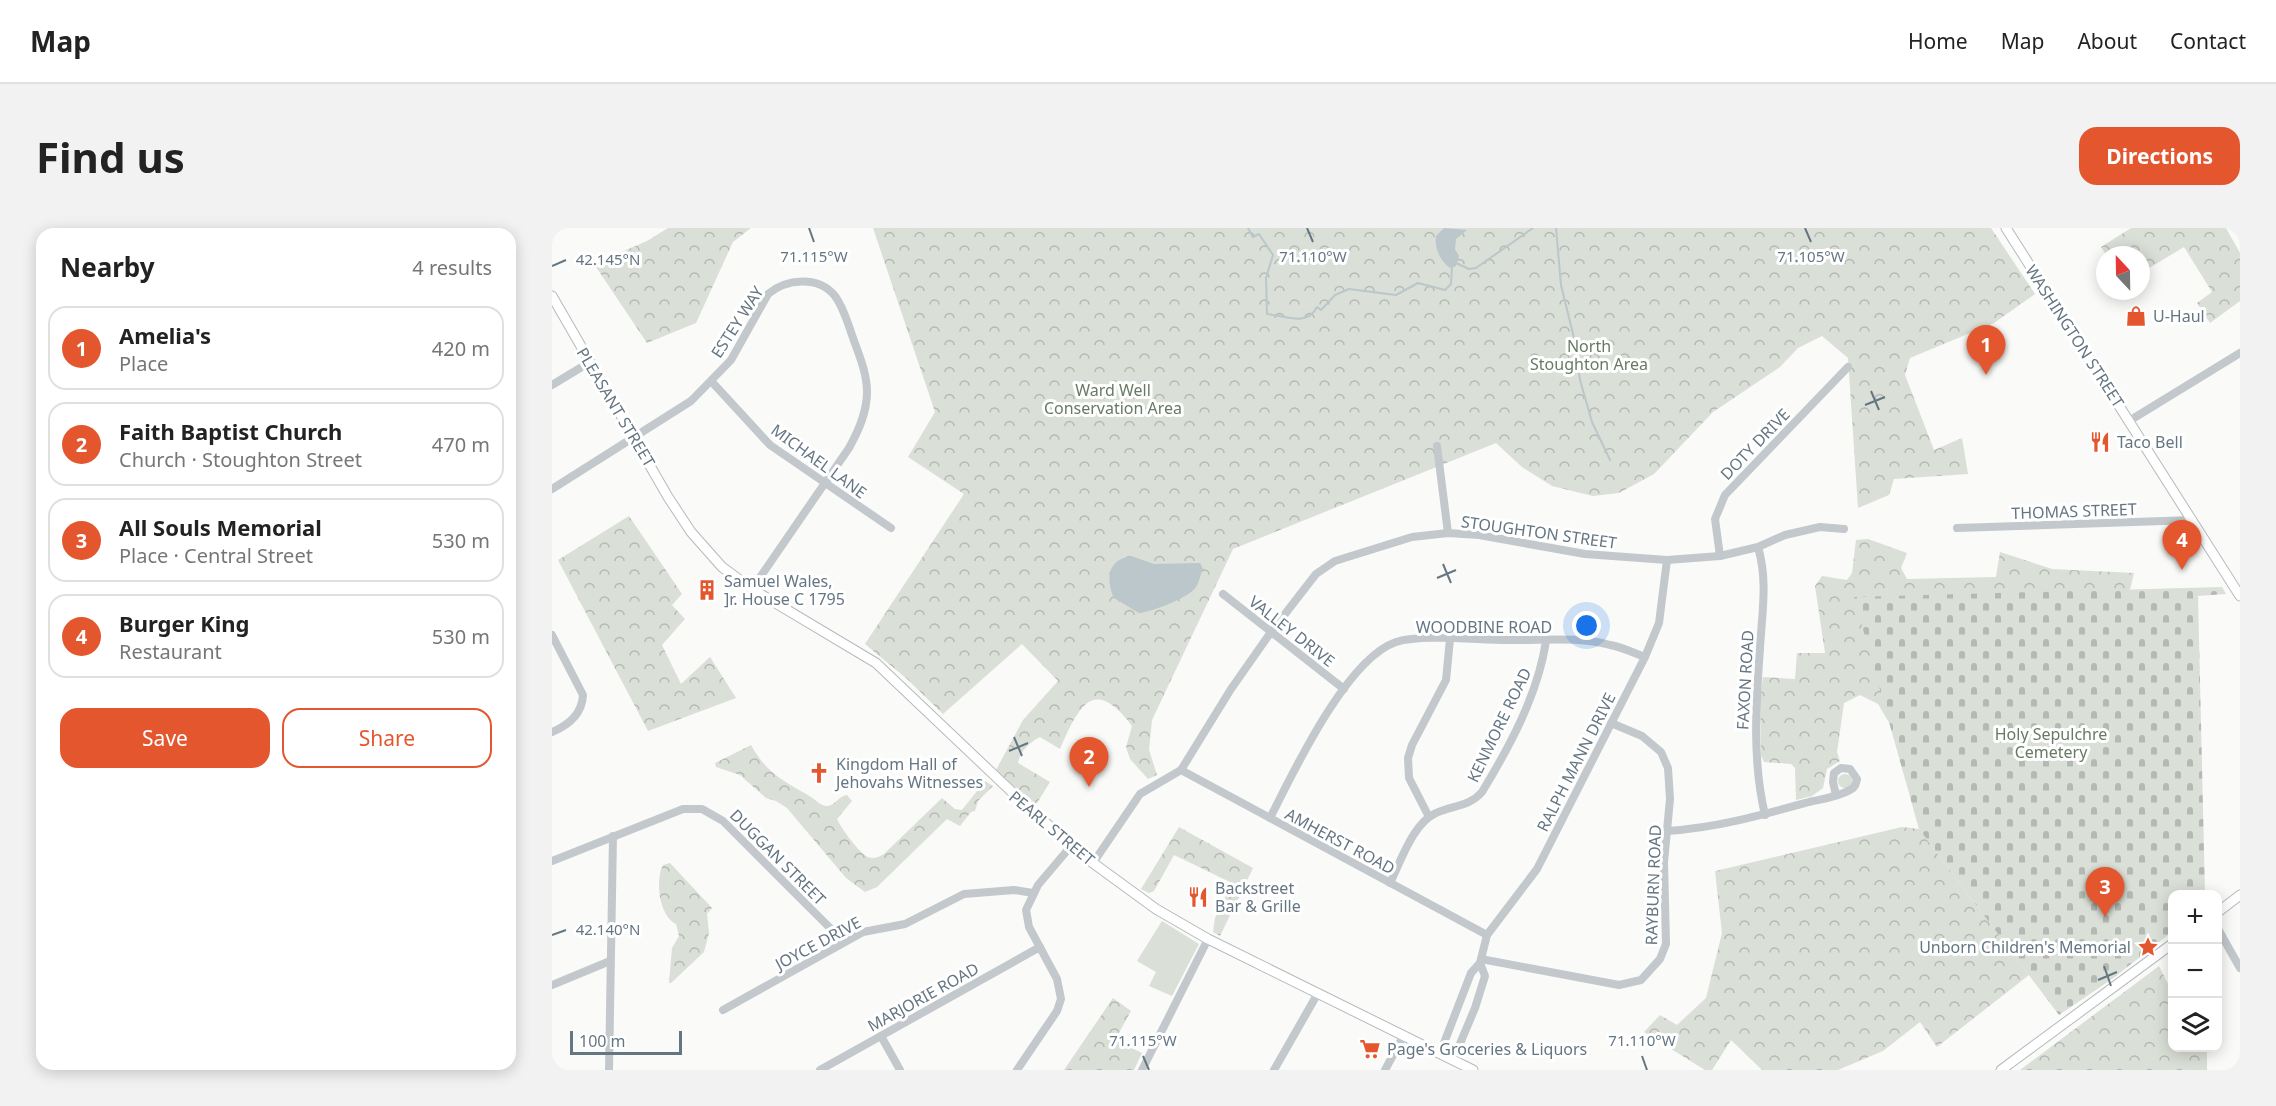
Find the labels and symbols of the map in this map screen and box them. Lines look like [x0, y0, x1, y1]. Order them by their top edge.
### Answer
text: 71.115°W [780, 246, 848, 266]
text: 71.110°W [1279, 246, 1347, 266]
text: 71.105°W [1777, 246, 1845, 266]
north arrow [2096, 246, 2150, 300]
text: 42.145°N [576, 249, 640, 269]
street label: WASHINGTON STREET [2021, 260, 2129, 412]
street label: ESTEY WAY [706, 281, 769, 362]
shop icon: U-Haul [2124, 304, 2148, 328]
place label: U-Haul [2153, 305, 2205, 327]
pin: 1 [1966, 326, 2006, 375]
park label: North Stoughton Area [1530, 335, 1648, 375]
street label: PLEASANT STREET [572, 343, 660, 471]
park label: Ward Well Conservation Area [1044, 379, 1182, 419]
street label: DOTY DRIVE [1715, 403, 1795, 485]
street label: MICHAEL LANE [767, 419, 871, 503]
restaurant icon: Taco Bell [2088, 430, 2112, 454]
place label: Taco Bell [2117, 431, 2183, 453]
street label: THOMAS STREET [2011, 498, 2137, 524]
street label: STOUGHTON STREET [1460, 510, 1618, 554]
pin: 4 [2162, 520, 2202, 570]
place label: Samuel Wales, ]r. House C 1795 [724, 570, 845, 610]
building icon: Samuel Wales, ]r. House C 1795 [695, 578, 719, 602]
street label: VALLEY DRIVE [1244, 590, 1340, 672]
your location [1572, 611, 1601, 640]
street label: WOODBINE ROAD [1416, 616, 1552, 638]
street label: FAXON ROAD [1731, 629, 1759, 731]
street label: KENMORE ROAD [1462, 664, 1536, 786]
street label: RALPH MANN DRIVE [1531, 689, 1621, 835]
park label: Holy Sepulchre Cemetery [1995, 723, 2107, 763]
pin: 2 [1070, 738, 1108, 787]
place label: Kingdom Hall of Jehovahs Witnesses [834, 753, 983, 793]
church icon: Kingdom Hall of Jehovahs Witnesses [807, 761, 831, 785]
street label: PEARL STREET [1004, 786, 1100, 870]
street label: AMHERST ROAD [1281, 803, 1399, 879]
street label: DUGGAN STREET [725, 804, 831, 910]
street label: RAYBURN ROAD [1640, 824, 1666, 946]
pin: 3 [2086, 868, 2124, 917]
place label: Backstreet Bar & Grille [1215, 877, 1301, 917]
restaurant icon: Backstreet Bar & Grille [1186, 885, 1210, 909]
street label: JOYCE DRIVE [769, 911, 865, 976]
text: 42.140°N [576, 919, 640, 939]
place icon: Unborn Children's Memorial [2136, 935, 2160, 959]
place label: Unborn Children's Memorial [1919, 936, 2131, 958]
street label: MARJORIE ROAD [863, 957, 983, 1037]
scale bar [570, 1028, 682, 1056]
text: 71.115°W [1109, 1030, 1177, 1050]
text: 71.110°W [1608, 1030, 1676, 1050]
supermarket icon: Page's Groceries & Liquors [1358, 1037, 1382, 1061]
place label: Page's Groceries & Liquors [1387, 1038, 1587, 1060]

